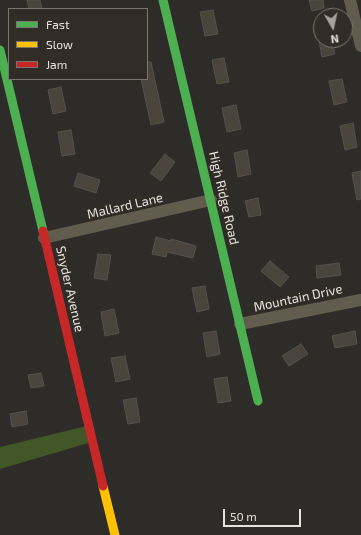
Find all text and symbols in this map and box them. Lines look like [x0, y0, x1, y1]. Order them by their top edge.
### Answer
legend [8, 8, 148, 80]
north arrow [313, 8, 353, 48]
text: Fast [46, 17, 69, 31]
text: N [330, 32, 340, 46]
text: Slow [46, 37, 73, 51]
text: Jam [46, 57, 67, 71]
street label: High Ridge Road [206, 150, 242, 246]
street label: Mallard Lane [86, 190, 164, 222]
street label: Snyder Avenue [53, 244, 87, 334]
street label: Mountain Drive [252, 281, 344, 315]
scale bar [225, 501, 303, 527]
text: 50 m [230, 509, 257, 523]

